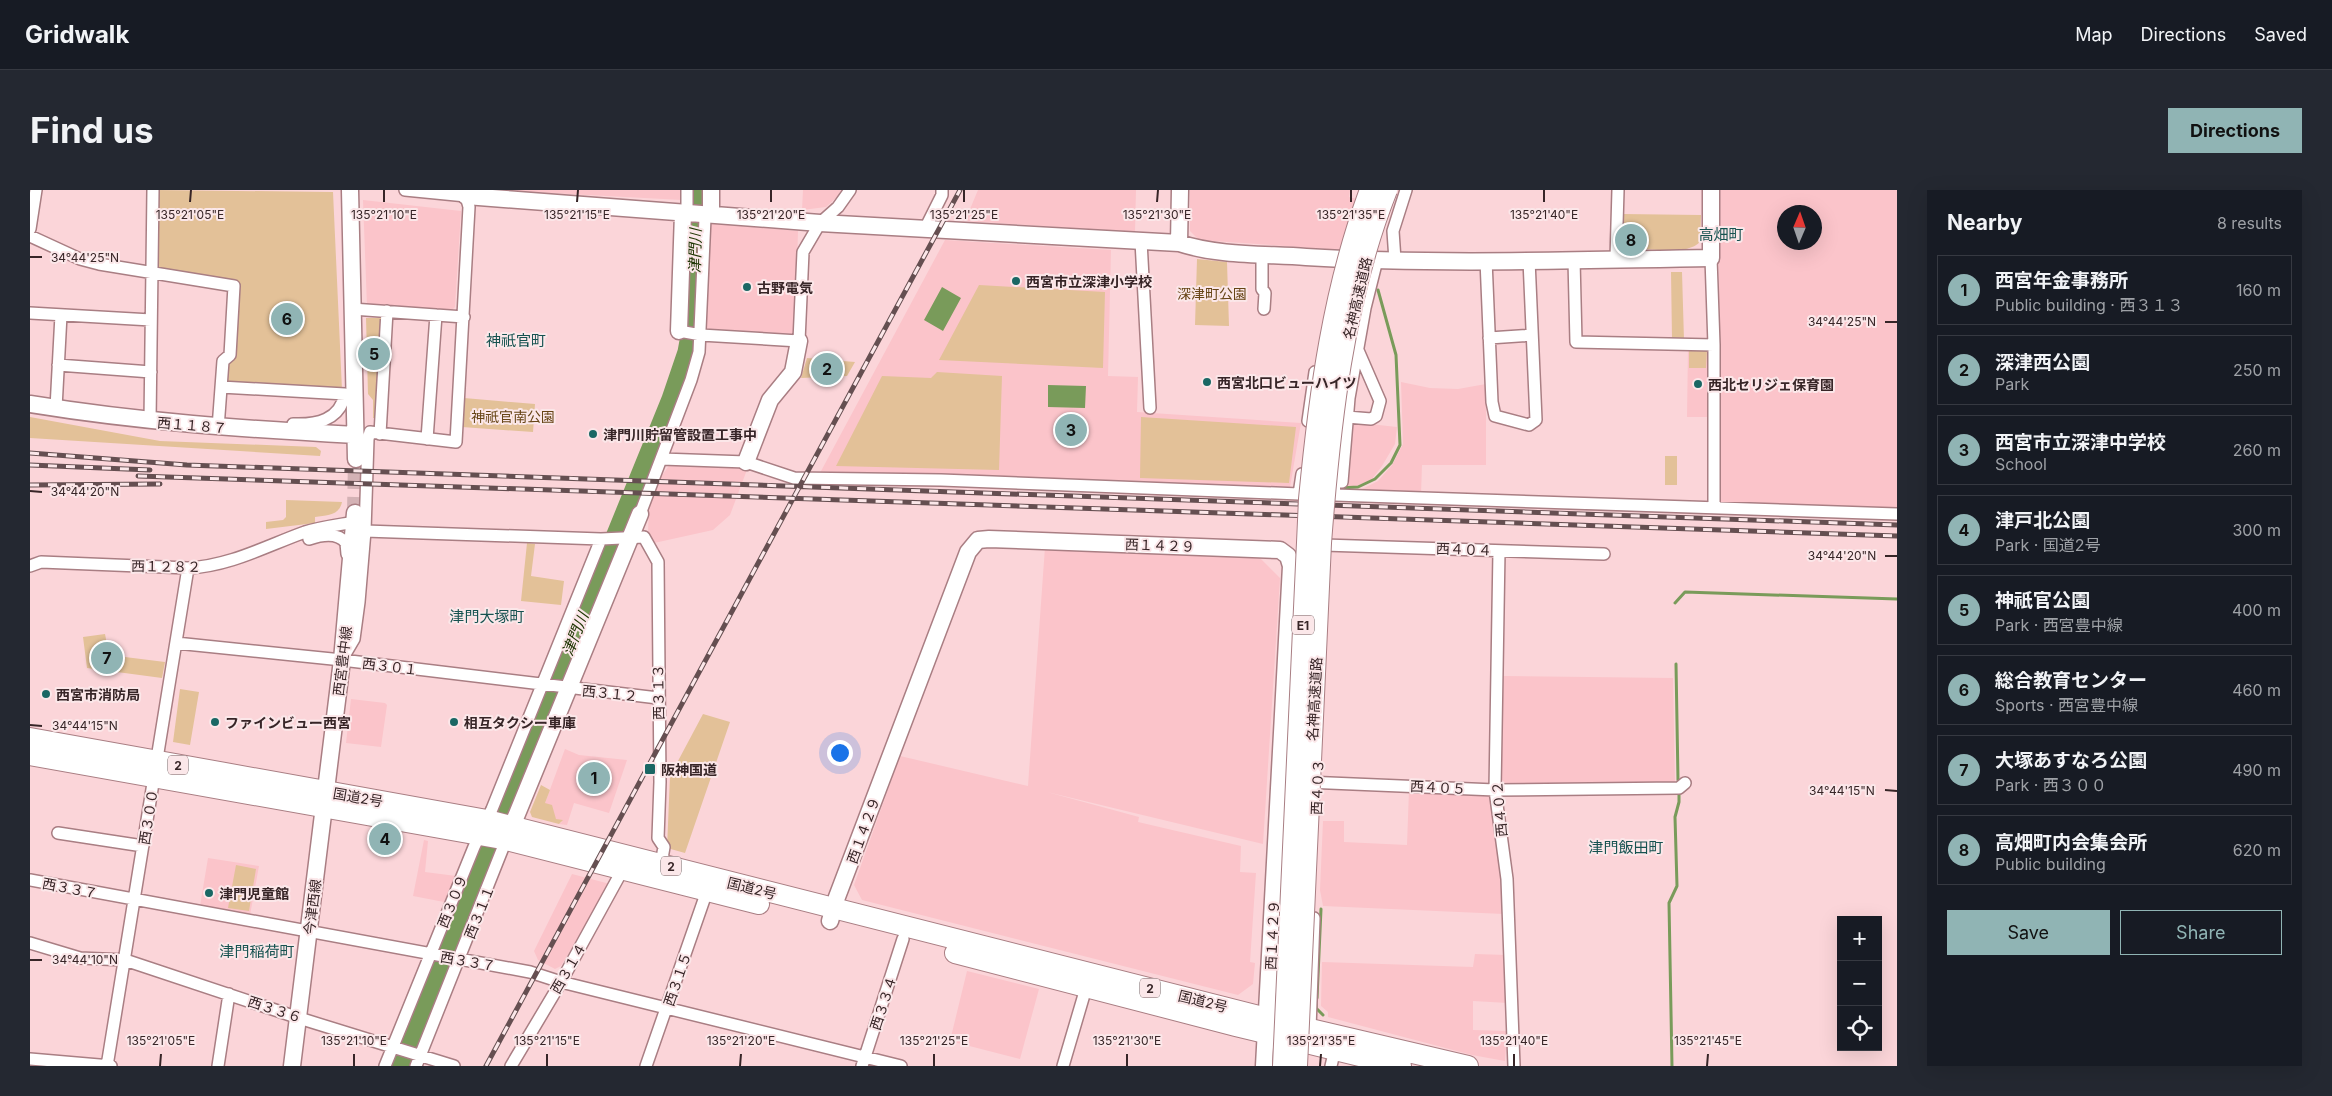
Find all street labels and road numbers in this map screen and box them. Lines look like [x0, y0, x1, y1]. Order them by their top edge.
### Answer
street label: 名神高速道路 [1339, 255, 1375, 341]
street label: 西１１８７ [156, 413, 228, 437]
street label: 西１４２９ [1125, 535, 1195, 555]
street label: 西４０４ [1436, 540, 1492, 558]
street label: 西１２８２ [131, 557, 201, 575]
road number: E1 [1292, 616, 1314, 634]
street label: 西宮豊中線 [329, 625, 355, 697]
street label: 西３０１ [361, 654, 419, 678]
street label: 名神高速道路 [1303, 657, 1325, 741]
street label: 西３１３ [649, 664, 667, 720]
street label: 西３１２ [581, 682, 639, 704]
road number: 2 [168, 756, 188, 774]
street label: 西４０３ [1308, 759, 1326, 815]
street label: 西４０５ [1410, 777, 1466, 797]
street label: 西４０２ [1488, 780, 1510, 838]
street label: 国道2号 [332, 784, 384, 810]
street label: 西３００ [135, 788, 161, 846]
street label: 西１４２９ [843, 794, 883, 866]
road number: 2 [661, 856, 681, 876]
street label: 西３０９ [434, 872, 470, 930]
street label: 西３３７ [41, 874, 99, 902]
street label: 国道2号 [725, 874, 779, 902]
street label: 今津西線 [300, 878, 324, 936]
street label: 西３１１ [461, 883, 497, 941]
street label: 西１４２９ [1262, 900, 1282, 970]
street label: 西３１４ [547, 940, 589, 996]
street label: 西３３７ [439, 948, 497, 974]
street label: 西３１５ [660, 950, 694, 1008]
street label: 西３３４ [866, 974, 900, 1032]
road number: 2 [1140, 978, 1160, 998]
street label: 国道2号 [1176, 987, 1230, 1015]
street label: 西３３６ [246, 992, 304, 1026]

